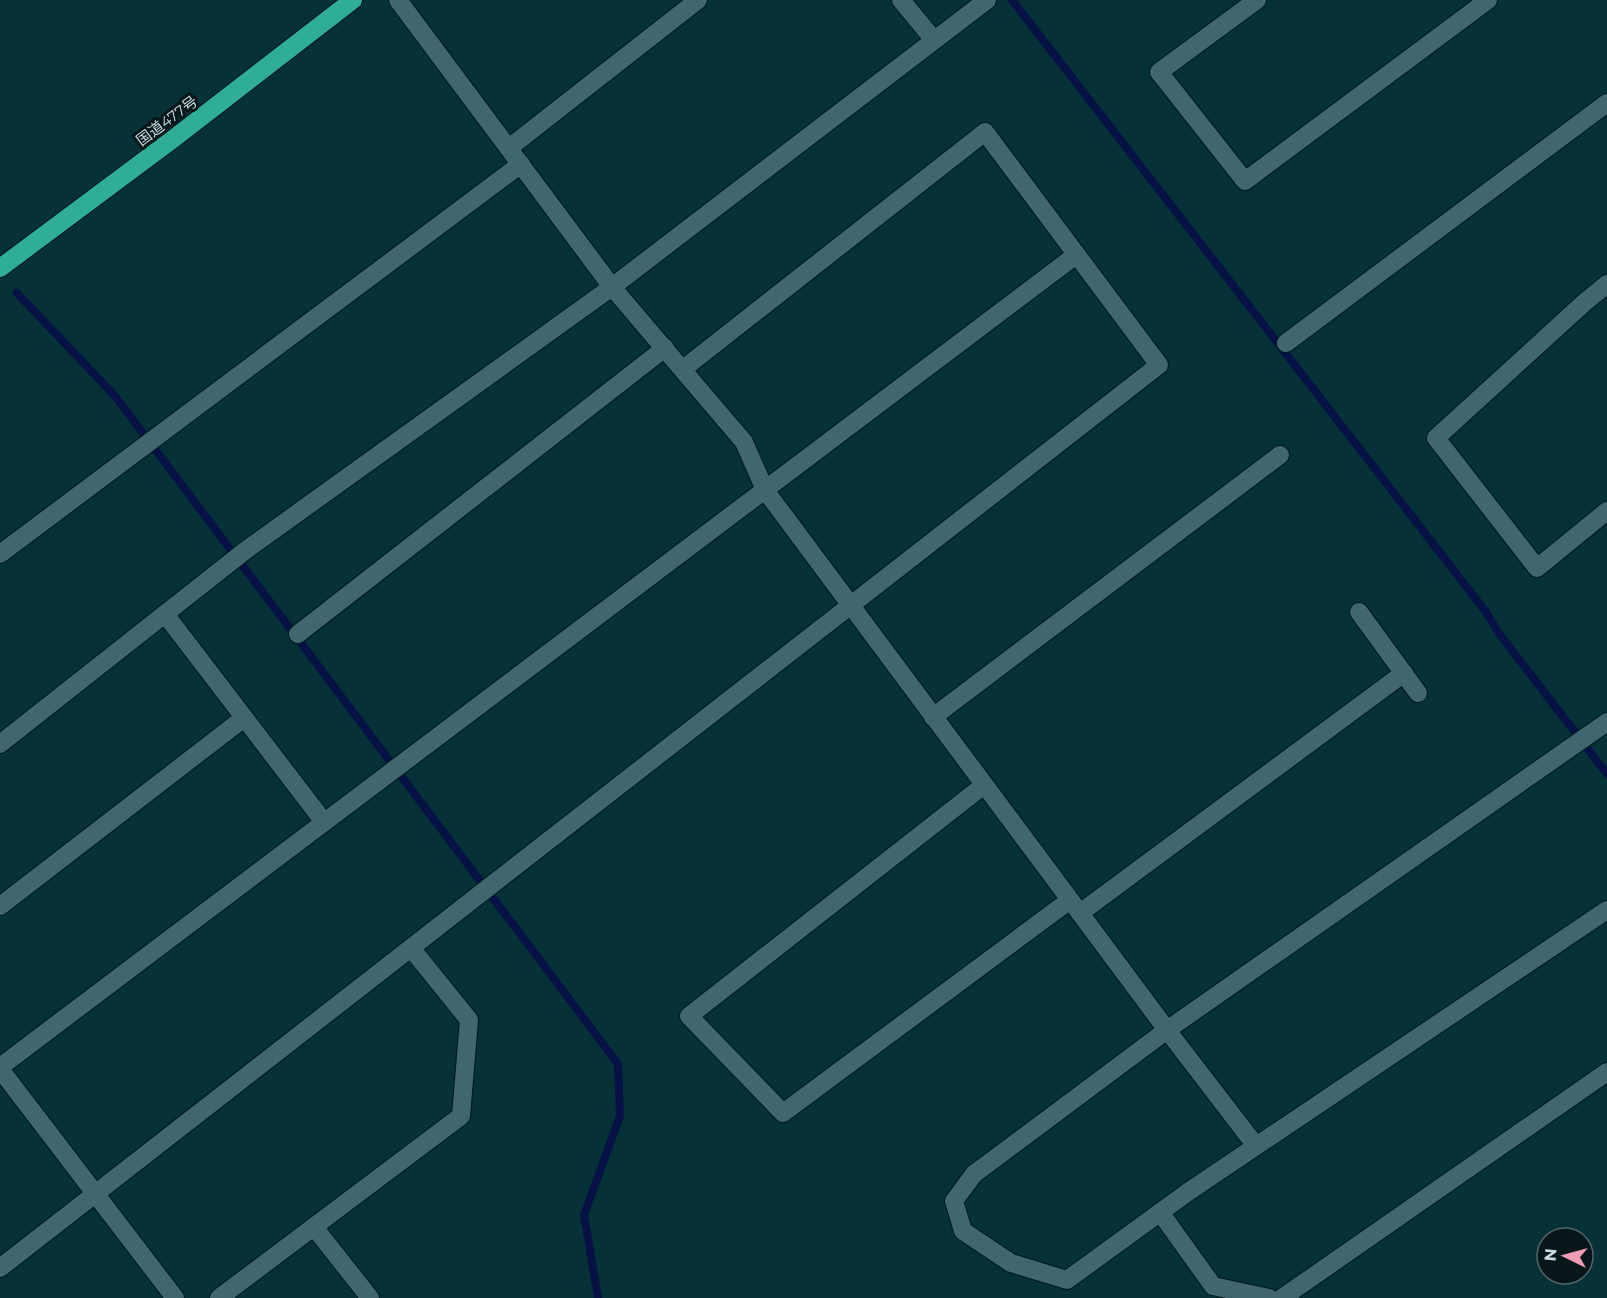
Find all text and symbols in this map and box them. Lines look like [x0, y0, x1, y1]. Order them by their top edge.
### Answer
street label: 国道477号 [132, 91, 201, 150]
north arrow [1535, 1226, 1595, 1286]
text: N [1541, 1247, 1561, 1262]

